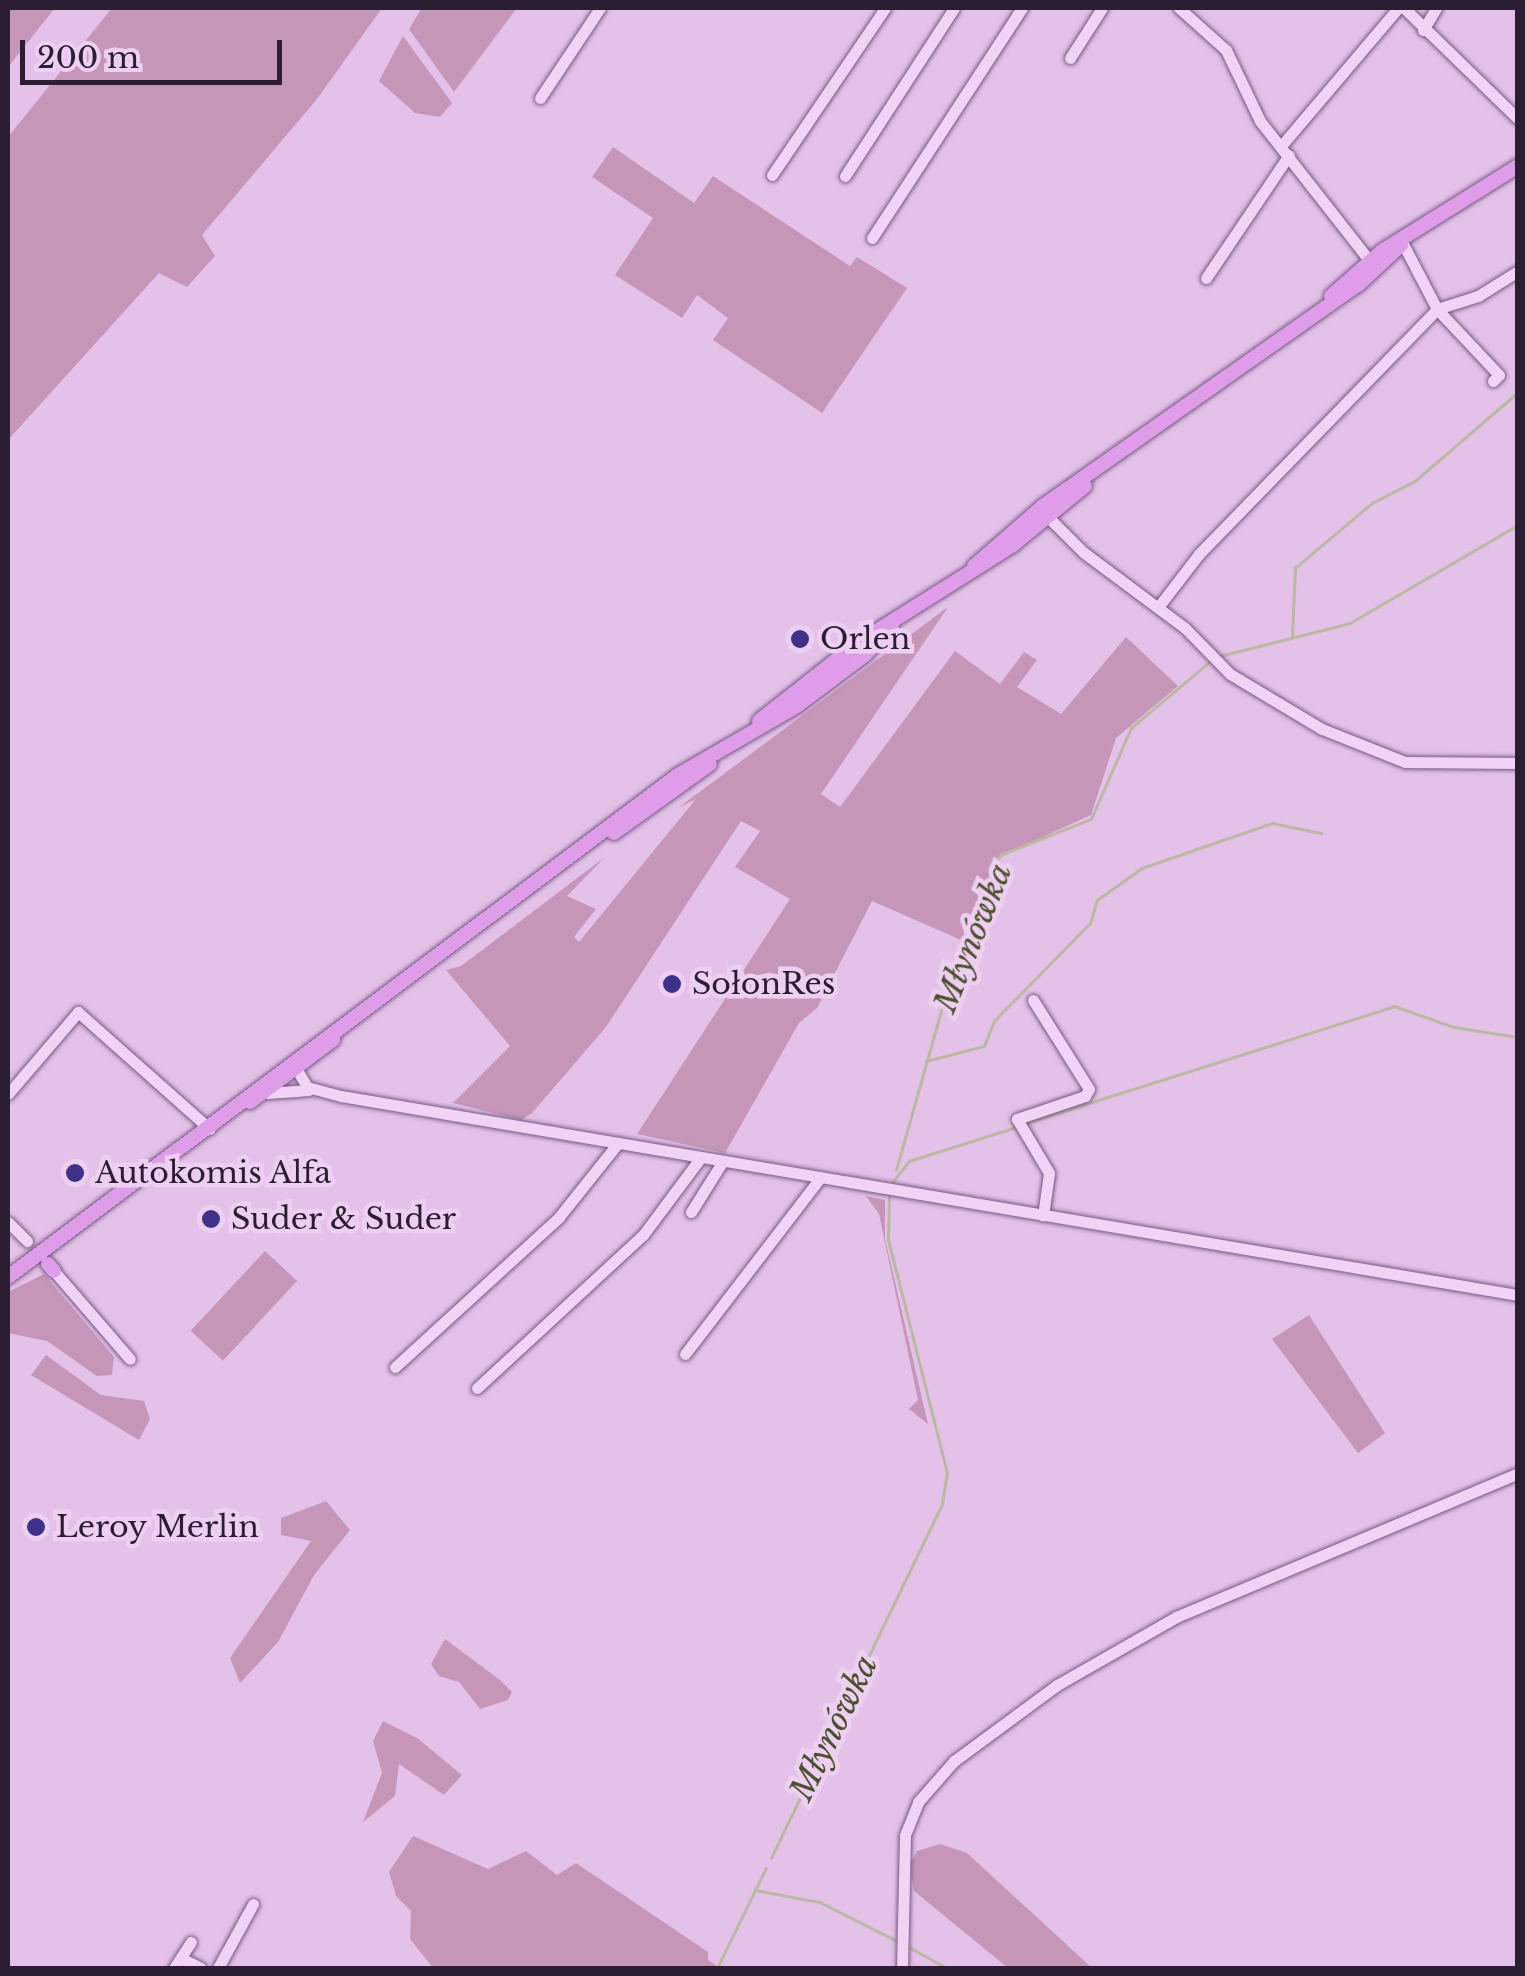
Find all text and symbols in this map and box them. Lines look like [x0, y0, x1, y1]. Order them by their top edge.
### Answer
scale bar [25, 20, 288, 82]
text: 200 m [37, 39, 139, 76]
place label: Orlen [820, 621, 910, 657]
marker: Orlen [789, 628, 811, 650]
water label: Młynówka [926, 858, 1020, 1018]
place label: SołonRes [692, 966, 835, 1002]
marker: SołonRes [661, 973, 683, 995]
place label: Autokomis Alfa [95, 1155, 332, 1191]
marker: Autokomis Alfa [64, 1162, 86, 1184]
place label: Suder & Suder [231, 1201, 457, 1237]
marker: Suder & Suder [200, 1208, 222, 1230]
place label: Leroy Merlin [56, 1509, 260, 1545]
marker: Leroy Merlin [25, 1516, 47, 1538]
water label: Młynówka [782, 1649, 886, 1807]

